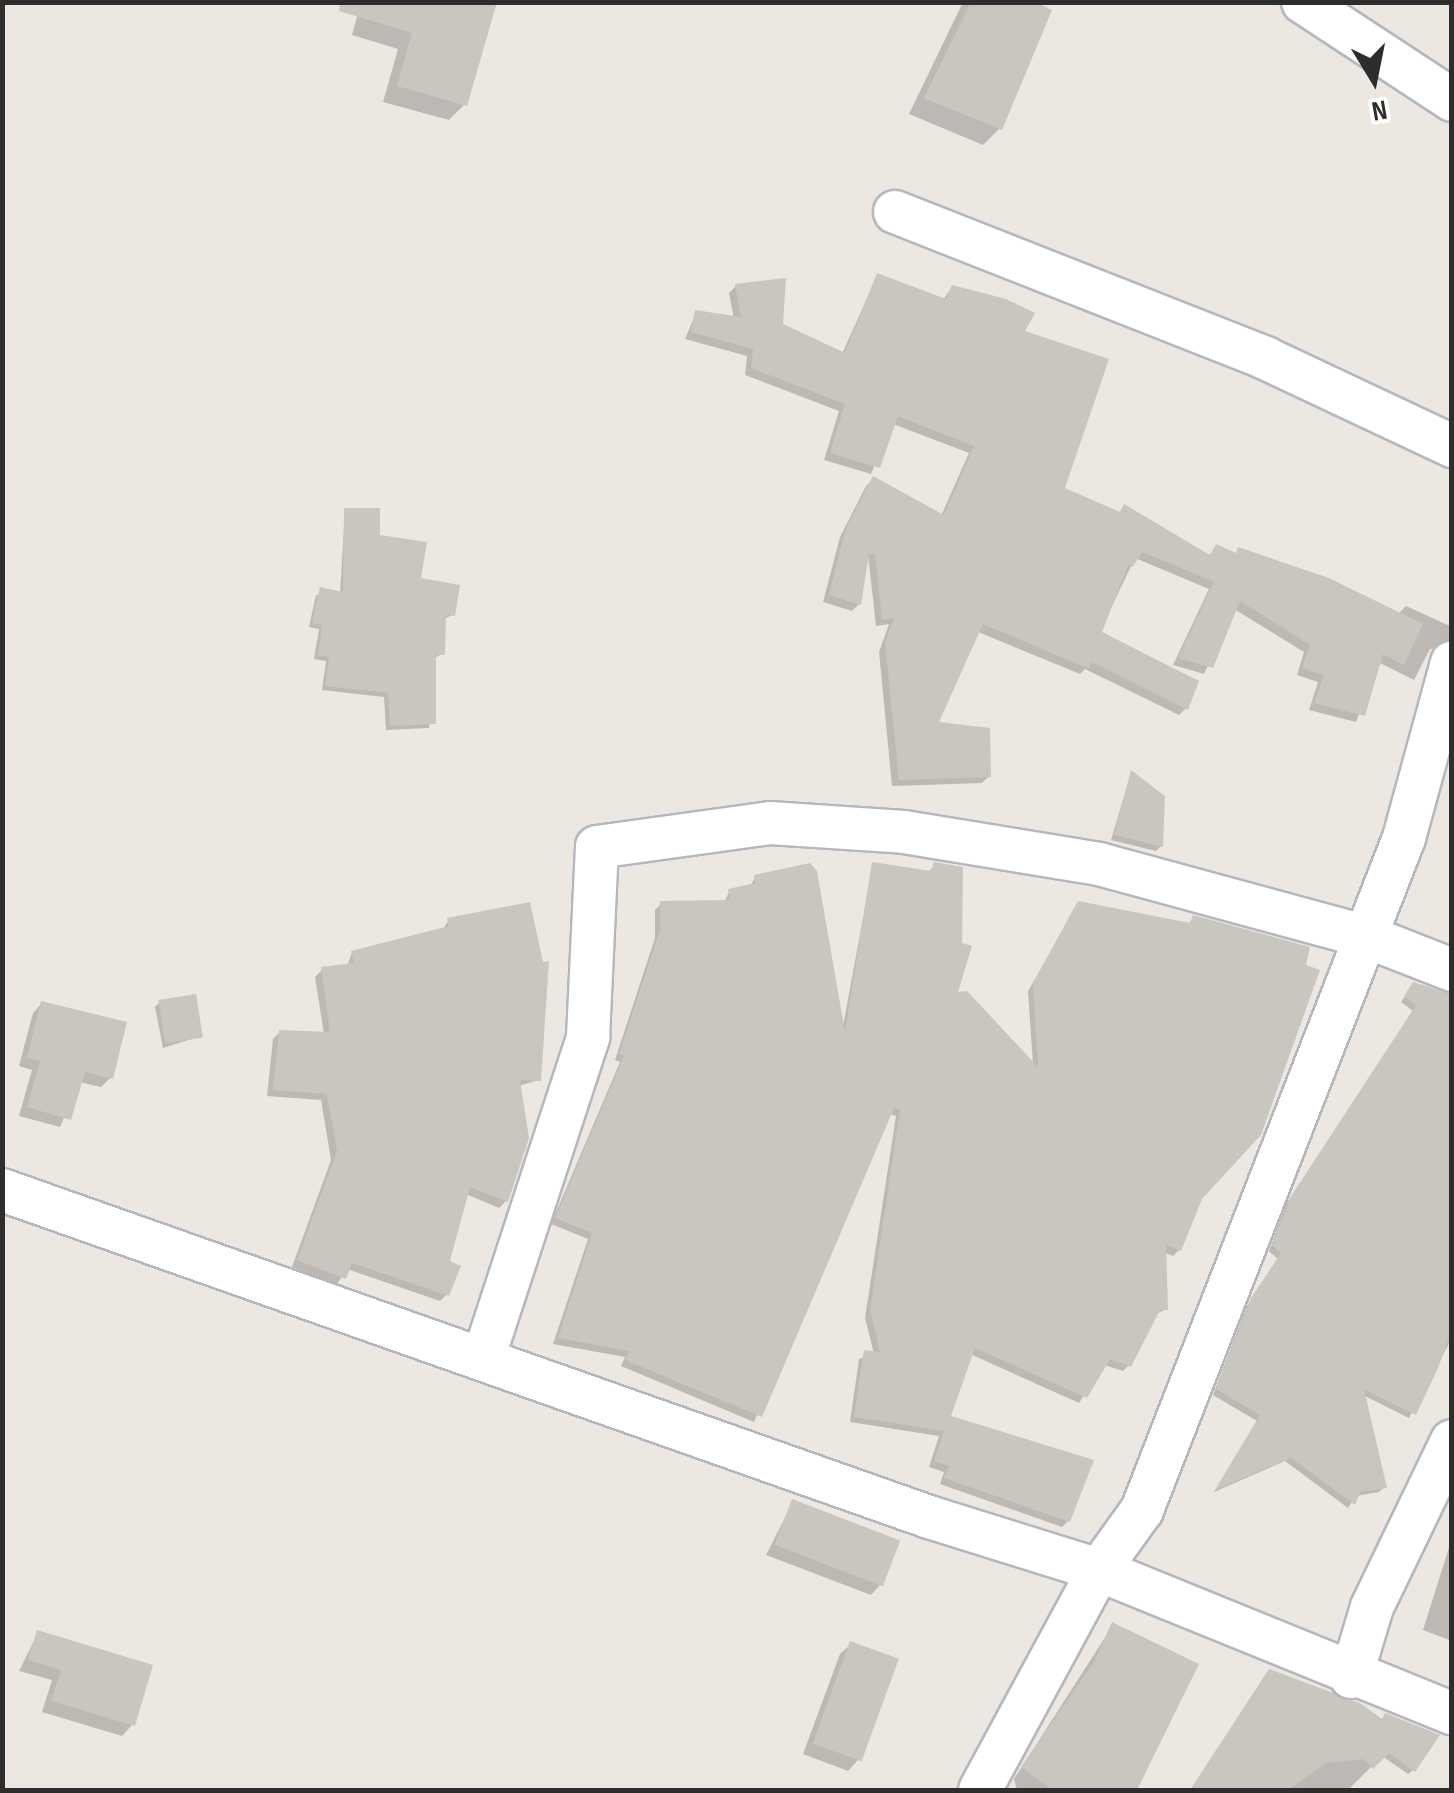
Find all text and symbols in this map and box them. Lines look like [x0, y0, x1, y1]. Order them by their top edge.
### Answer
north arrow [1324, 30, 1424, 130]
text: N [1369, 92, 1390, 128]

